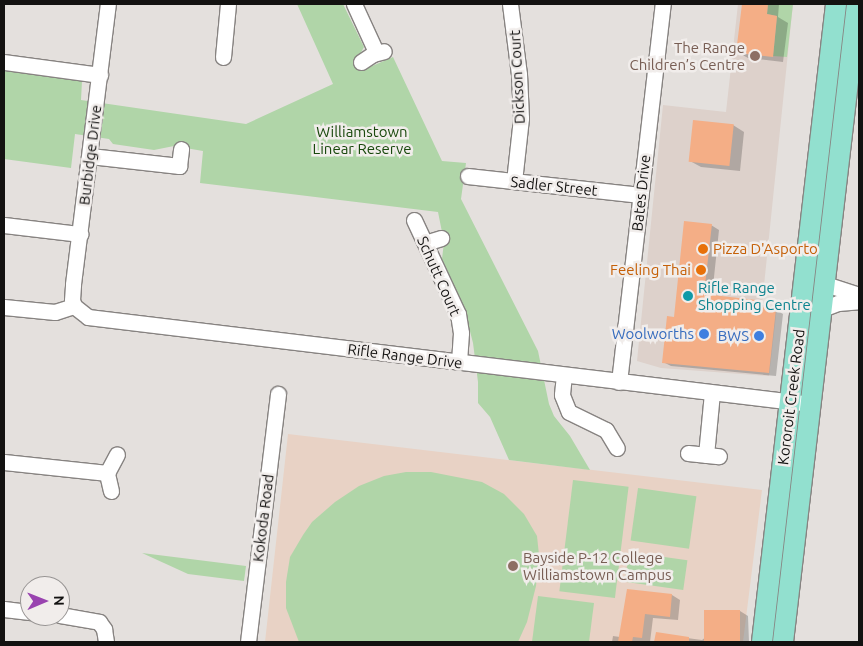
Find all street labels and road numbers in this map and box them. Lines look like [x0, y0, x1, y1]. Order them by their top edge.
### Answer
street label: Dickson Court [506, 30, 528, 124]
street label: Burbidge Drive [75, 104, 105, 206]
street label: Bates Drive [628, 154, 654, 232]
street label: Sadler Street [510, 172, 598, 200]
street label: Schutt Court [413, 233, 465, 319]
street label: Kororoit Creek Road [774, 328, 808, 466]
street label: Rifle Range Drive [346, 340, 464, 372]
street label: Kokoda Road [249, 473, 277, 563]

